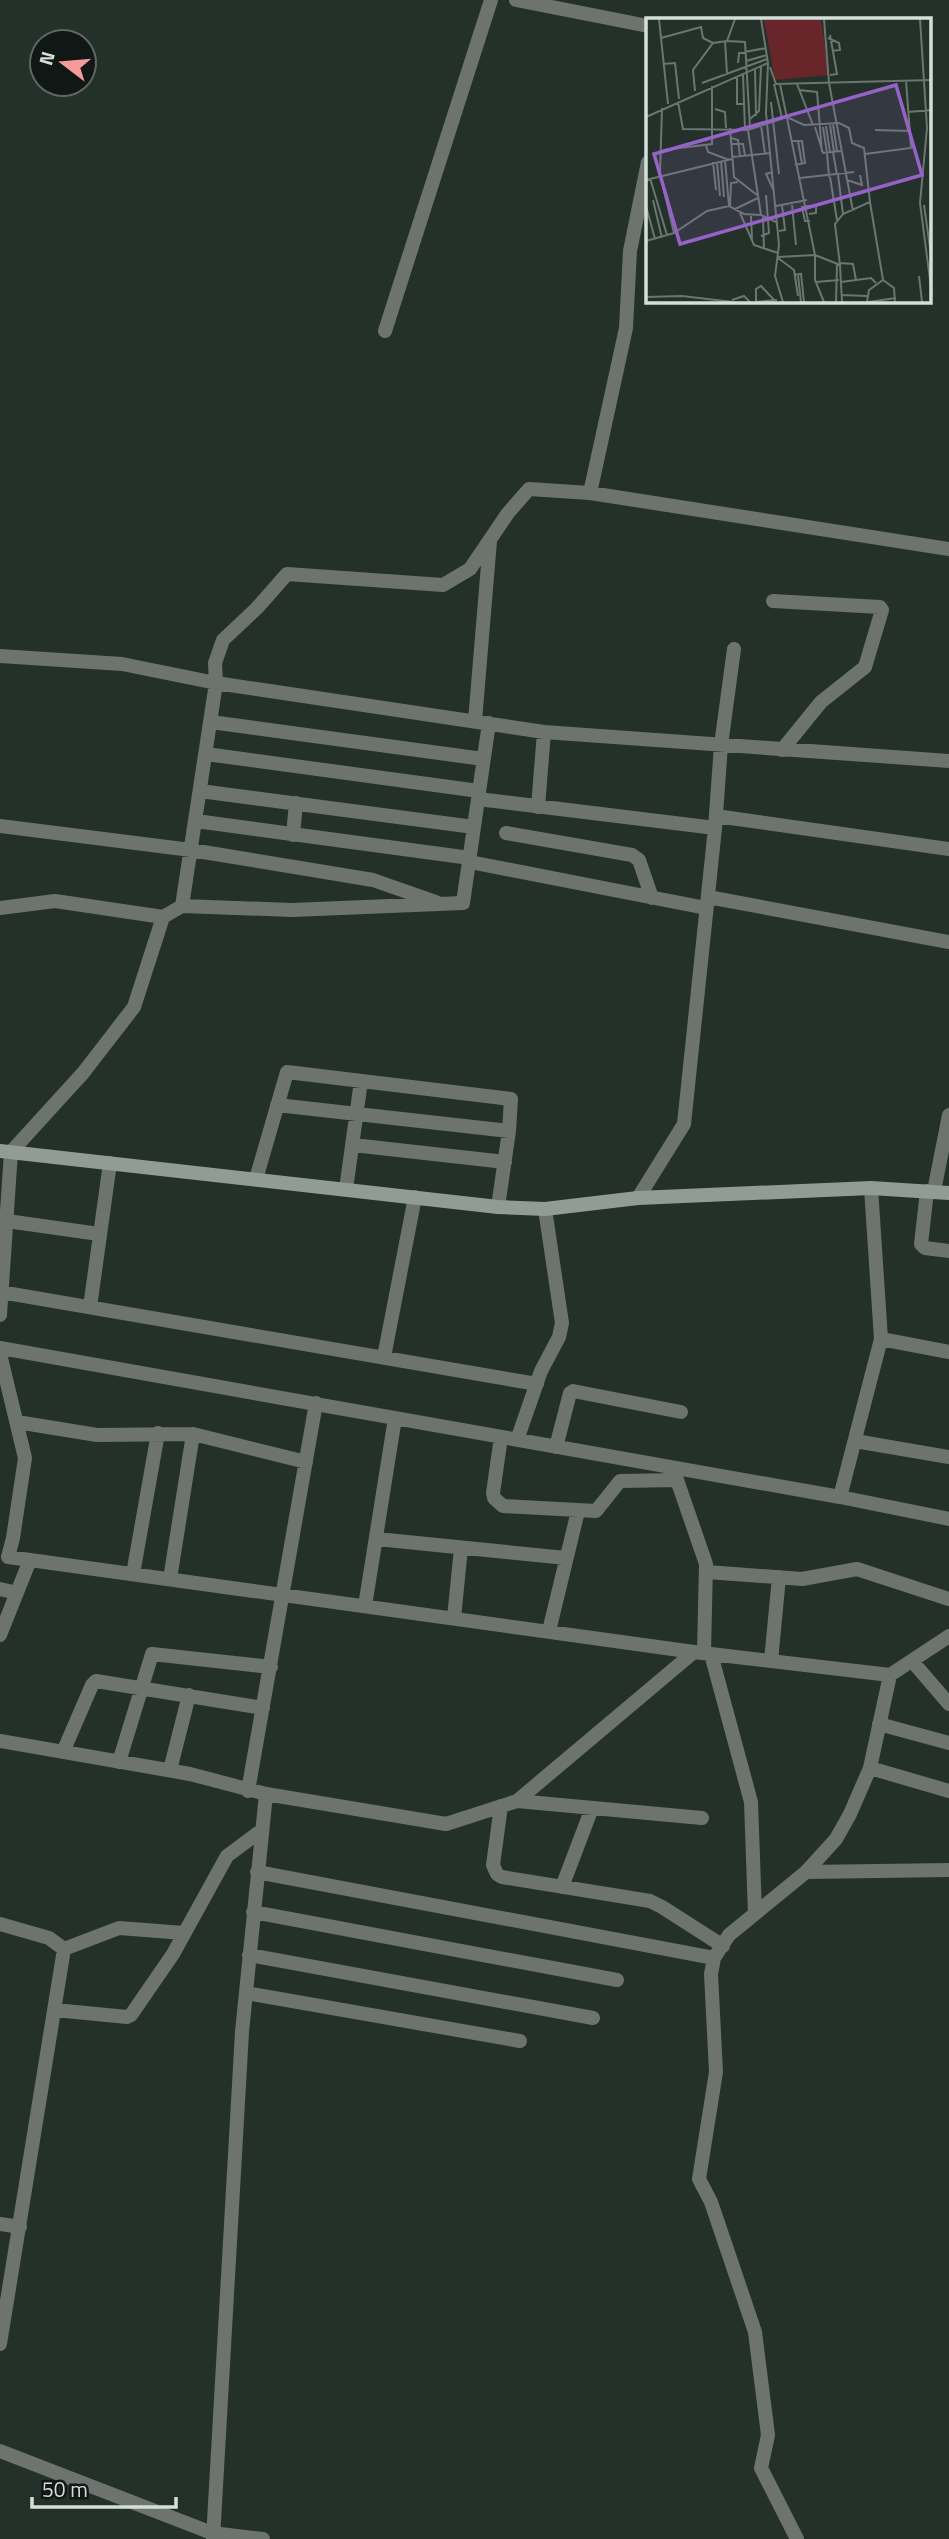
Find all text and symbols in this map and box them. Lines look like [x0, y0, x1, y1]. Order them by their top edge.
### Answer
inset map [646, 18, 932, 303]
north arrow [28, 28, 98, 98]
text: N [30, 48, 62, 69]
scale bar [32, 2466, 175, 2510]
text: 50 m [42, 2473, 88, 2505]

